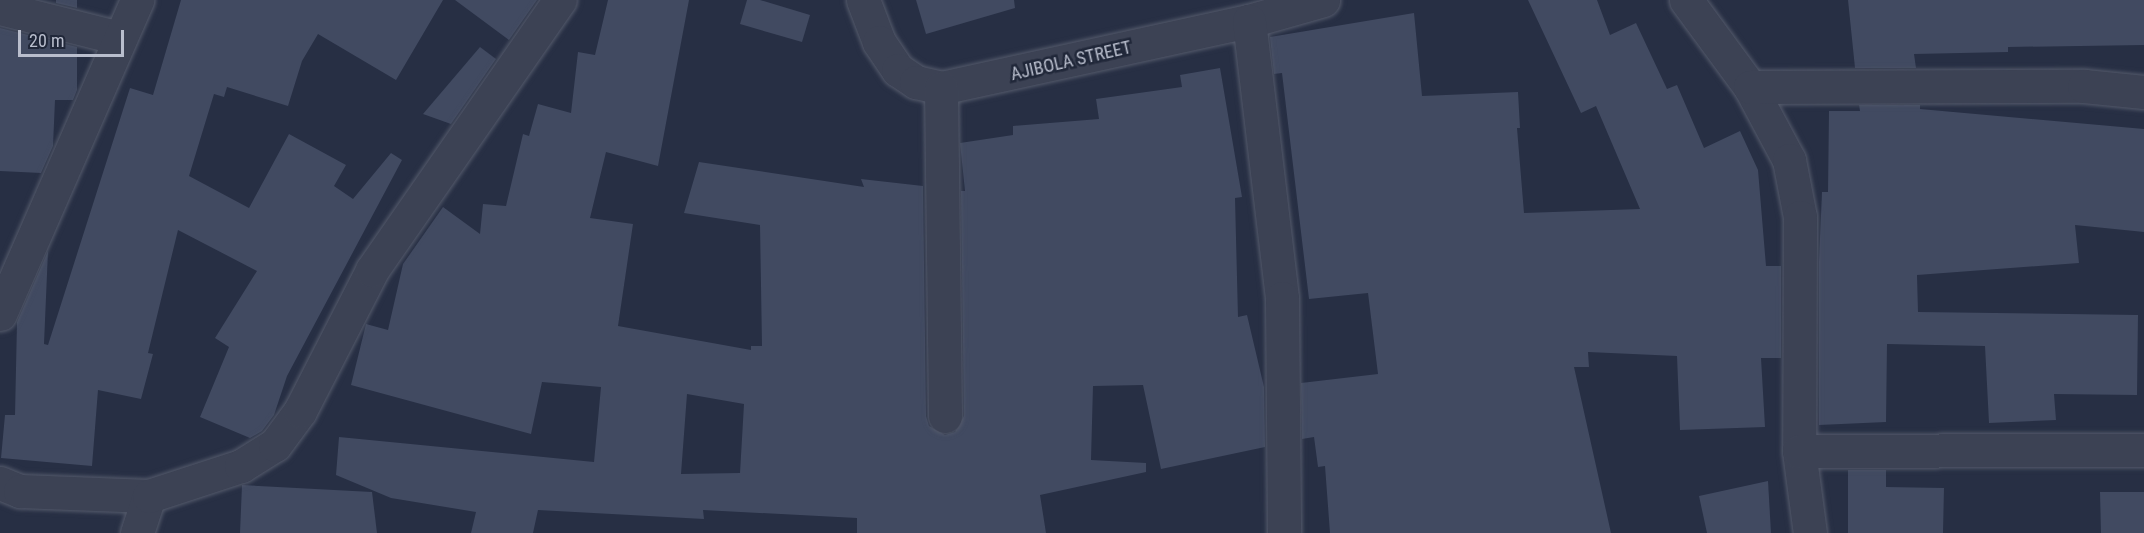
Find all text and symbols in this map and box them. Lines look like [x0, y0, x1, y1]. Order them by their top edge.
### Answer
scale bar [21, 18, 128, 56]
text: 20 m [29, 30, 64, 51]
street label: AJIBOLA STREET [1009, 37, 1133, 85]

